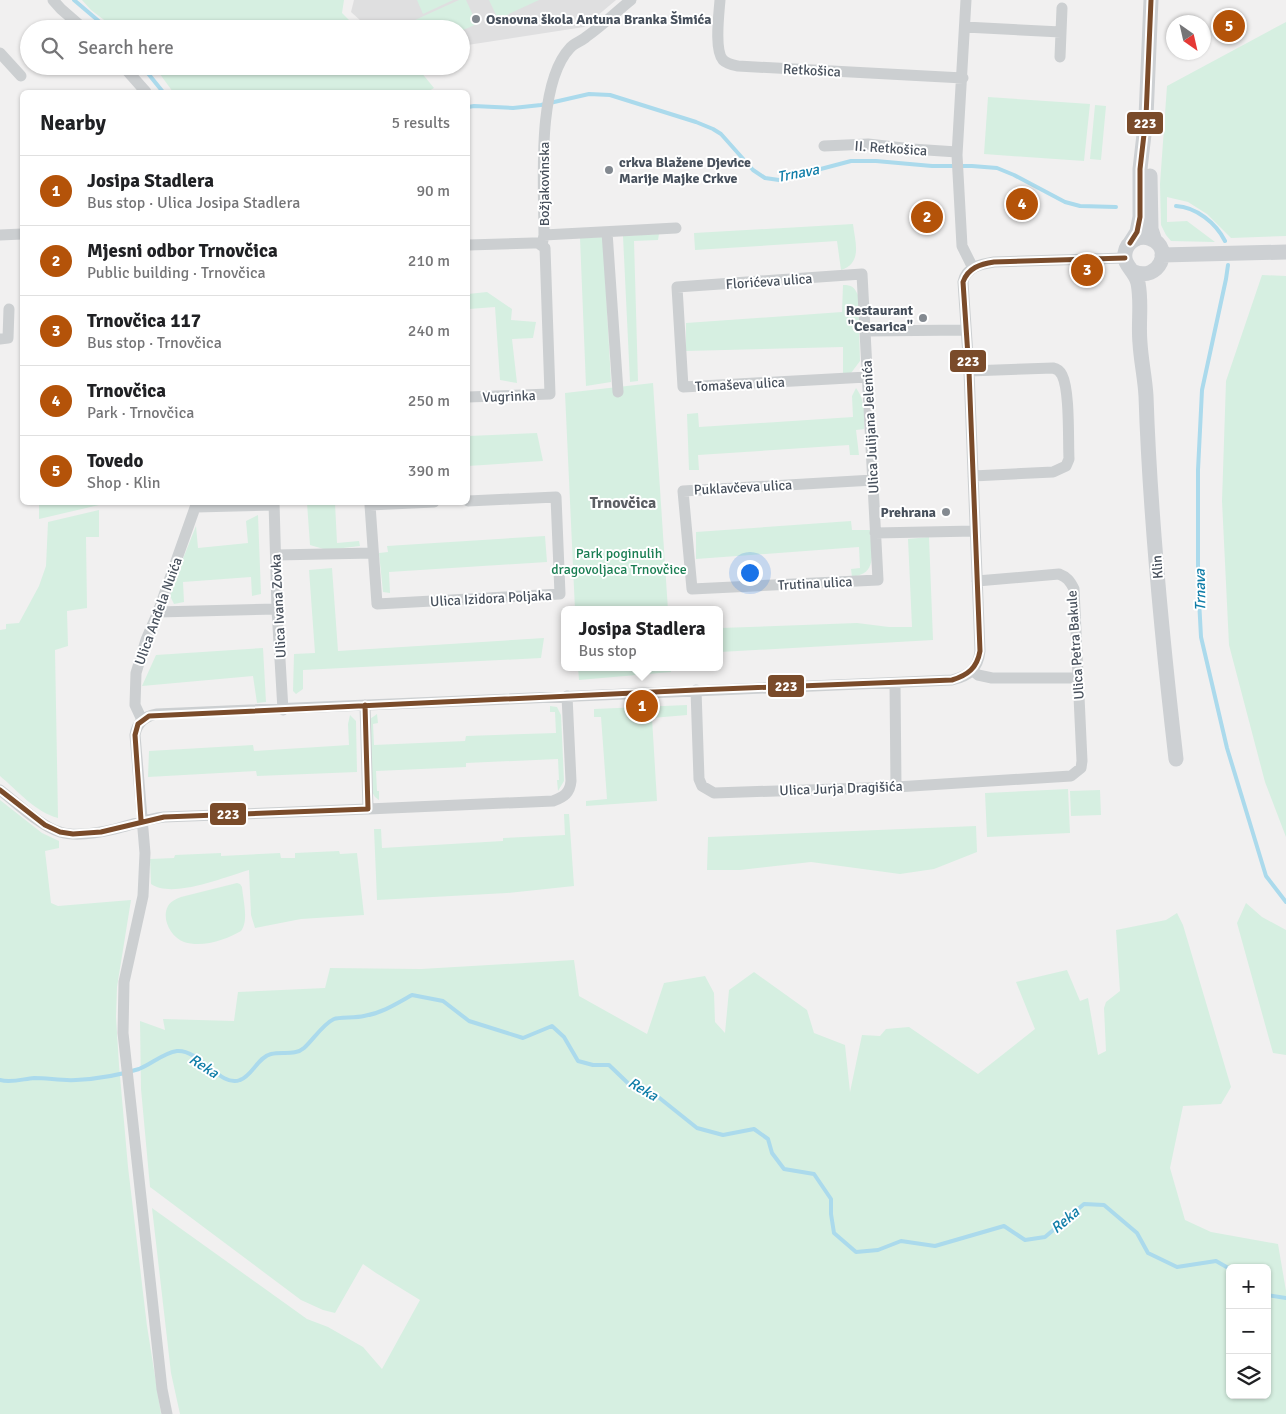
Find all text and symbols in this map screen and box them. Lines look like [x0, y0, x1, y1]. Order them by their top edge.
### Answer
pin: 5 [1213, 7, 1245, 45]
place label: Osnovna škola Antuna Branka Šimića [486, 11, 711, 28]
marker: Osnovna škola Antuna Branka Šimića [470, 13, 482, 25]
north arrow [1166, 15, 1211, 60]
search box [20, 20, 470, 75]
icon: search [38, 34, 66, 62]
text: Search here [78, 36, 174, 60]
street label: Retkošica [783, 60, 841, 81]
text: Nearby [40, 110, 106, 136]
line badge: 223 [1126, 111, 1164, 135]
text: 5 results [391, 113, 450, 133]
text: 223 [1134, 115, 1156, 132]
street label: II. Retkošica [854, 137, 928, 160]
street label: Božjakovinska [536, 142, 553, 226]
place label: crkva Blažene Djevice Marije Majke Crkve [619, 154, 751, 187]
water label: Trnava [776, 160, 821, 186]
marker: crkva Blažene Djevice Marije Majke Crkve [603, 164, 615, 176]
text: Josipa Stadlera [87, 169, 214, 193]
text: 1 [52, 181, 60, 201]
text: 90 m [416, 181, 450, 201]
pin: 4 [1006, 185, 1038, 223]
text: Bus stop · Ulica Josipa Stadlera [87, 193, 300, 213]
pin: 2 [911, 198, 943, 236]
text: Mjesni odbor Trnovčica [87, 239, 278, 263]
text: 2 [52, 251, 60, 271]
text: 210 m [408, 251, 450, 271]
pin: 3 [1071, 251, 1103, 289]
text: Public building · Trnovčica [87, 263, 266, 283]
street label: Florićeva ulica [725, 270, 813, 293]
place label: Restaurant "Cesarica" [846, 302, 914, 335]
text: Trnovčica 117 [87, 309, 201, 333]
marker: Restaurant "Cesarica" [917, 312, 929, 324]
text: 3 [52, 321, 60, 341]
text: 240 m [408, 321, 450, 341]
text: Bus stop · Trnovčica [87, 333, 222, 353]
line badge: 223 [949, 349, 987, 373]
text: 223 [957, 353, 979, 370]
street label: Ulica Julijana Jelenića [859, 360, 882, 494]
street label: Tomaševa ulica [695, 374, 785, 395]
text: Trnovčica [87, 379, 166, 403]
street label: Vugrinka [482, 387, 536, 406]
text: 4 [52, 391, 60, 411]
text: 250 m [408, 391, 450, 411]
text: Park · Trnovčica [87, 403, 194, 423]
text: Tovedo [87, 449, 143, 473]
text: 5 [52, 461, 60, 481]
text: 390 m [408, 461, 450, 481]
text: Shop · Klin [87, 473, 161, 493]
street label: Puklavčeva ulica [693, 476, 793, 499]
district label: Trnovčica [590, 493, 656, 513]
place label: Prehrana [881, 504, 936, 521]
marker: Prehrana [940, 506, 952, 518]
park label: Park poginulih dragovoljaca Trnovčice [551, 545, 687, 578]
street label: Ulica Ivana Zovka [267, 553, 290, 659]
street label: Klin [1148, 554, 1167, 579]
street label: Ulica Anđela Nuića [131, 555, 186, 667]
your location [737, 560, 763, 586]
water label: Trnava [1191, 568, 1209, 611]
street label: Trutina ulica [777, 573, 853, 594]
street label: Ulica Izidora Poljaka [430, 587, 552, 610]
street label: Ulica Petra Bakule [1063, 590, 1088, 700]
popup [561, 606, 723, 671]
text: Josipa Stadlera [578, 617, 706, 641]
text: Bus stop [578, 641, 637, 661]
line badge: 223 [767, 674, 805, 698]
text: 223 [775, 678, 797, 695]
pin: 1 [626, 687, 658, 725]
street label: Ulica Jurja Dragišića [779, 778, 903, 799]
line badge: 223 [209, 802, 247, 826]
text: 223 [217, 806, 239, 823]
water label: Reka [186, 1050, 222, 1082]
water label: Reka [625, 1073, 661, 1105]
water label: Reka [1047, 1203, 1083, 1237]
map controls [1226, 1264, 1271, 1399]
button: + [1226, 1264, 1271, 1309]
button: − [1226, 1309, 1271, 1354]
button: layers [1226, 1354, 1271, 1399]

